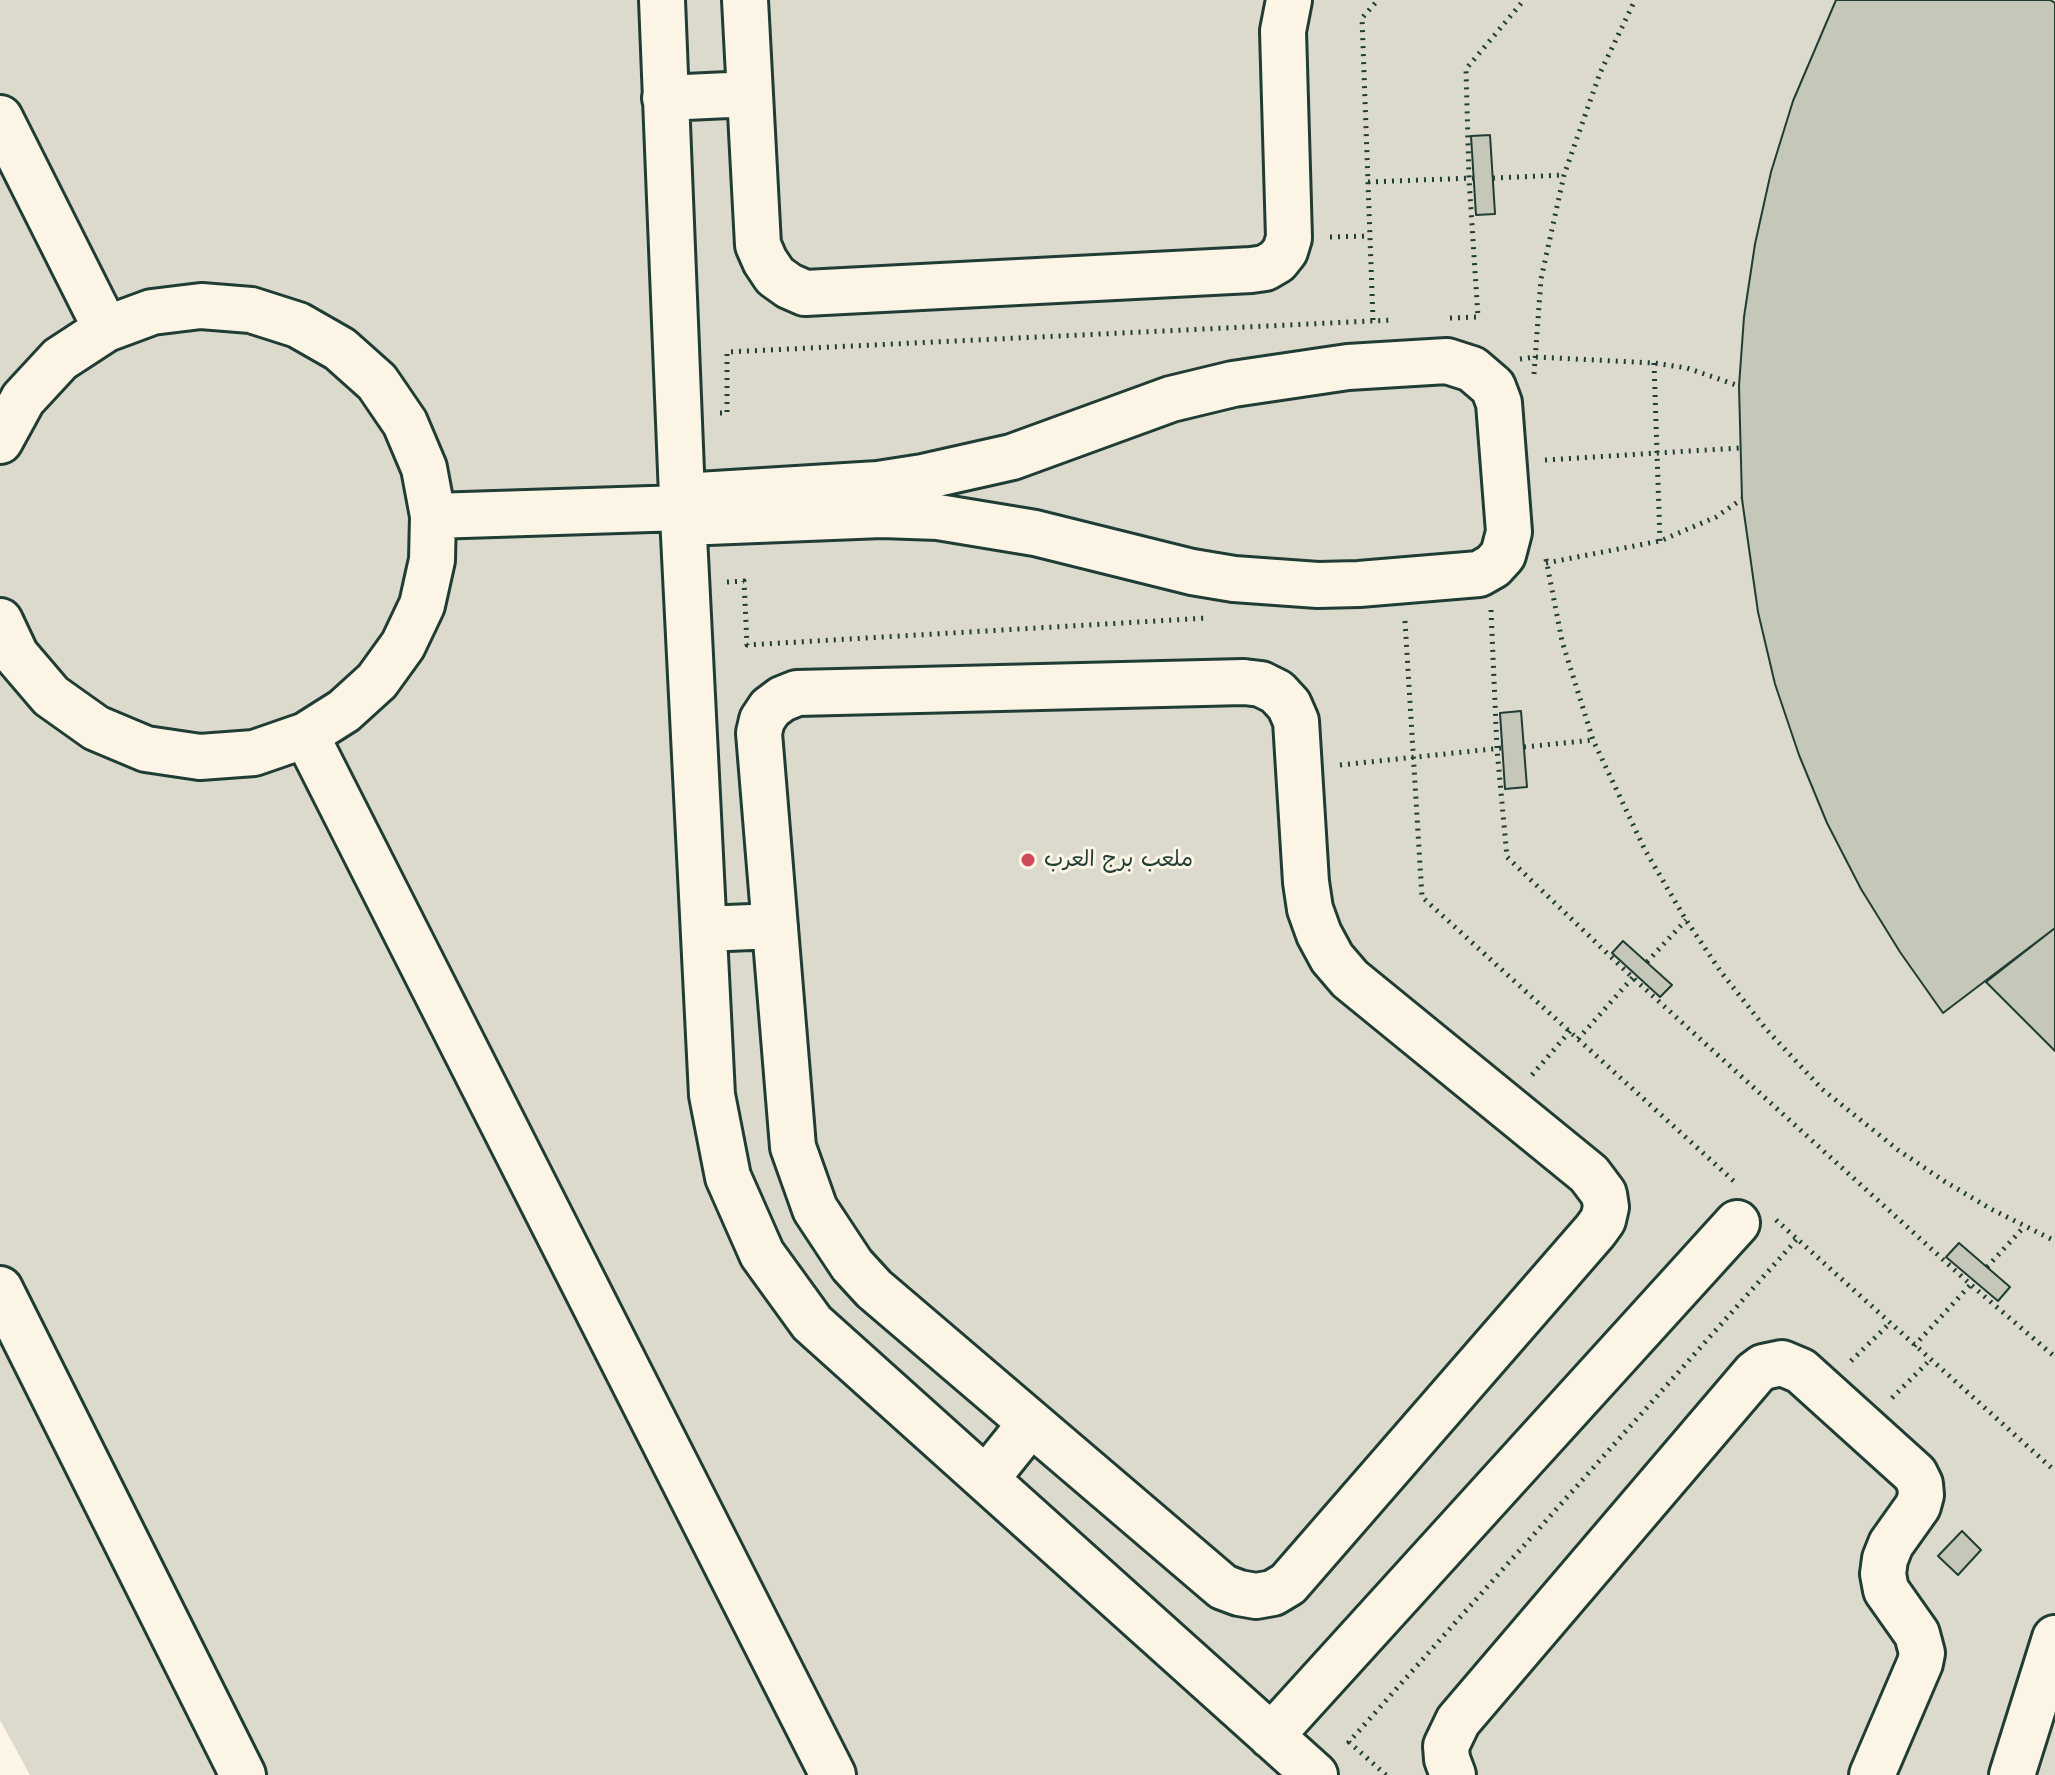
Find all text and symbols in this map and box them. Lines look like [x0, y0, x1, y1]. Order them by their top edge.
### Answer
place label: ملعب برج العرب [1044, 847, 1193, 873]
marker: ملعب برج العرب [1019, 851, 1037, 869]

